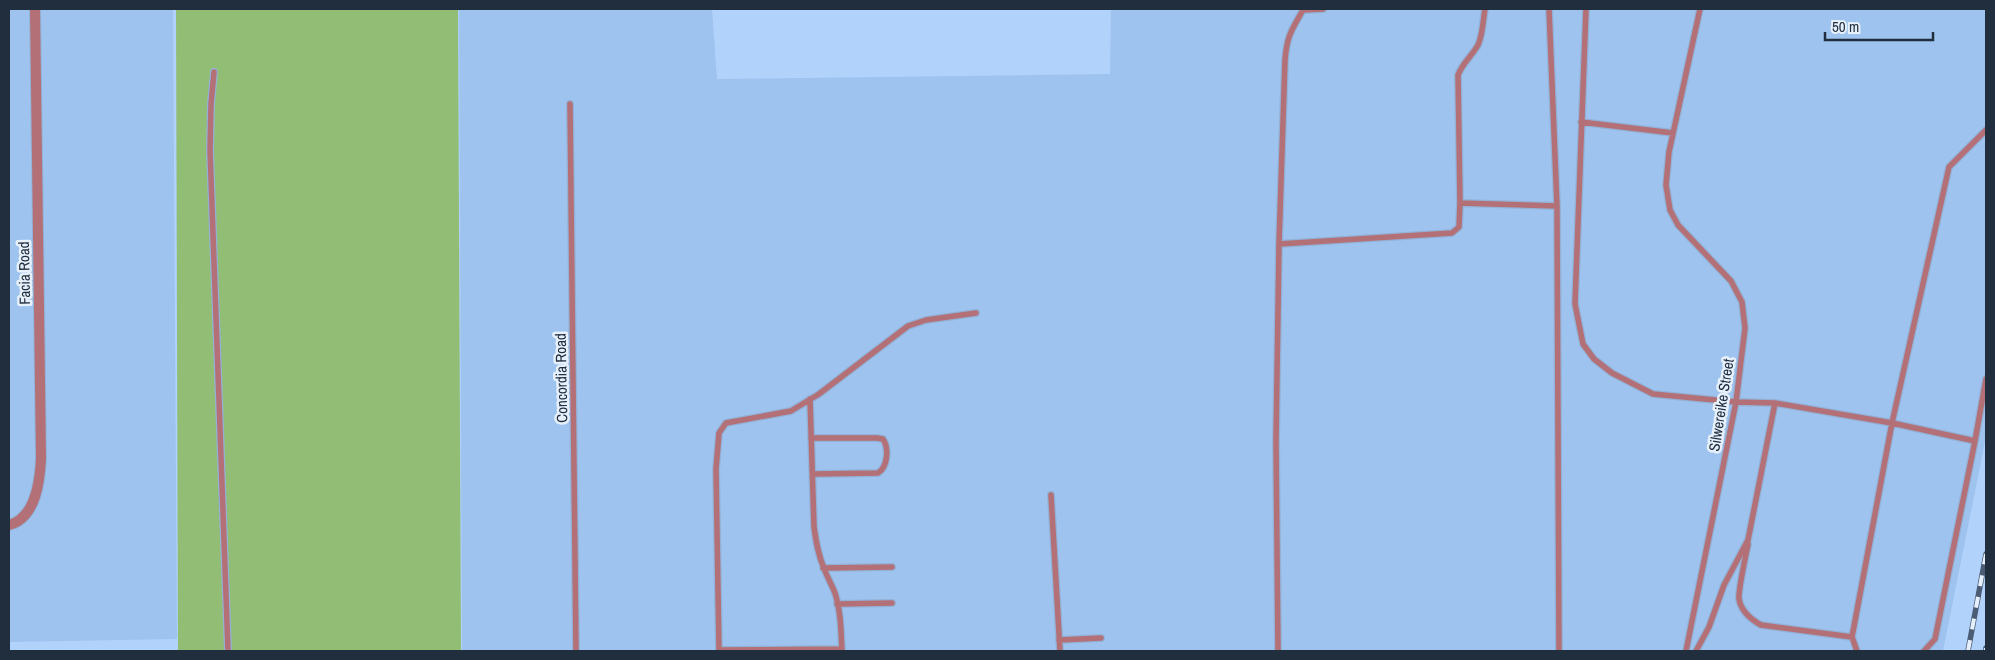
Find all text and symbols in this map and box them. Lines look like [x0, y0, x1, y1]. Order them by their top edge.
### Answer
scale bar [1825, 10, 1932, 42]
text: 50 m [1832, 16, 1859, 37]
street label: Facia Road [13, 241, 35, 305]
street label: Concordia Road [550, 333, 572, 423]
street label: Silwereike Street [1703, 357, 1739, 453]

